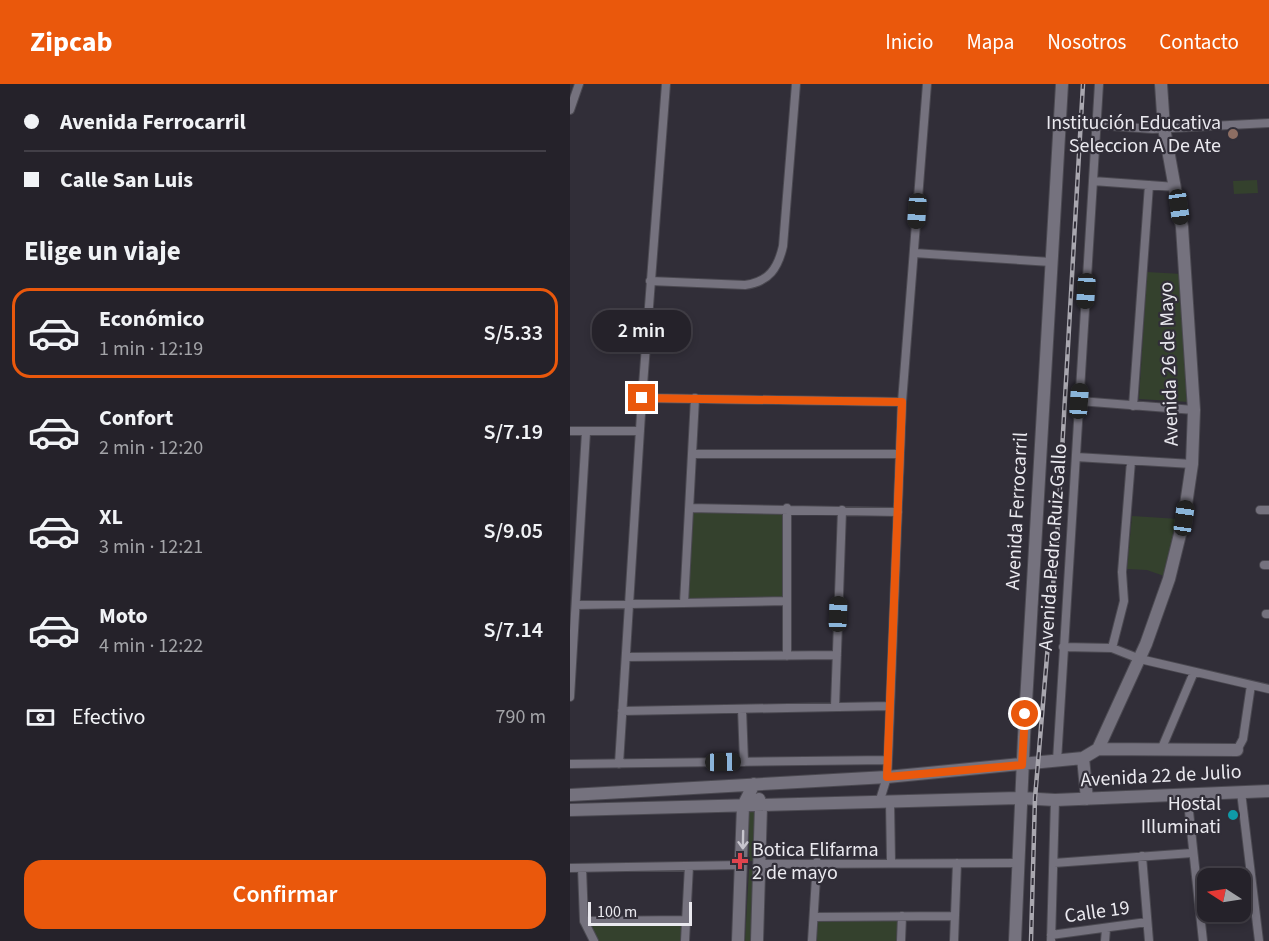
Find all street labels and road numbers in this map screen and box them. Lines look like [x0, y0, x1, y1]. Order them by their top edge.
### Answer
street label: Avenida 26 de Mayo [1152, 281, 1186, 447]
street label: Avenida Ferrocarril [999, 431, 1035, 591]
street label: Avenida Pedro Ruiz Gallo [1032, 443, 1074, 651]
street label: Avenida 22 de Julio [1080, 758, 1242, 794]
street label: Calle 19 [1063, 894, 1131, 930]

